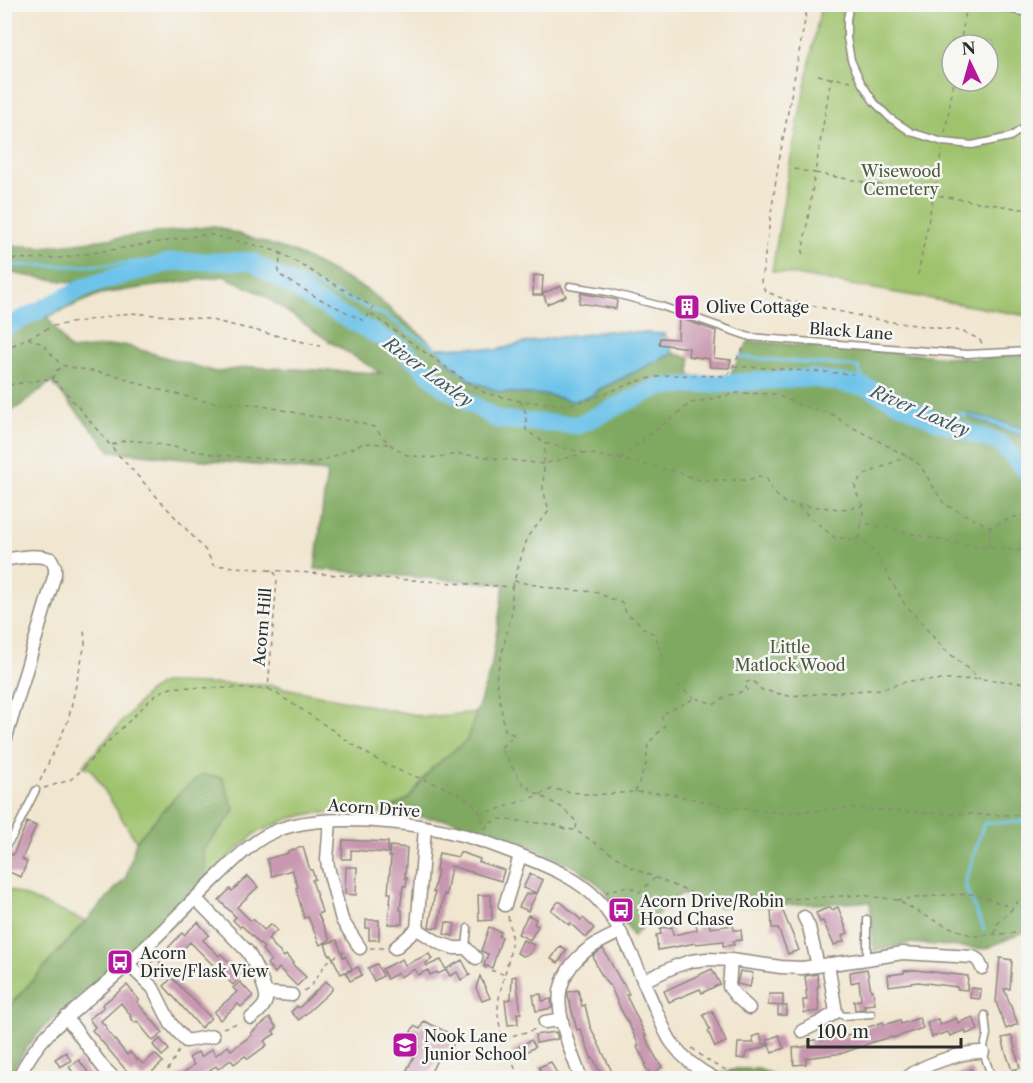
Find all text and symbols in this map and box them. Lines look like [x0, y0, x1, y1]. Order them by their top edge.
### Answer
north arrow [940, 33, 1000, 93]
text: N [961, 37, 977, 59]
park label: Wisewood Cemetery [860, 161, 941, 199]
building icon: Olive Cottage [672, 292, 702, 322]
place label: Olive Cottage [706, 297, 809, 317]
street label: Black Lane [809, 318, 894, 344]
water label: River Loxley [377, 331, 477, 412]
water label: River Loxley [865, 380, 973, 442]
street label: Acorn Hill [249, 587, 275, 668]
park label: Little Matlock Wood [734, 637, 846, 675]
street label: Acorn Drive [326, 795, 421, 821]
place label: Acorn Drive/Robin Hood Chase [639, 891, 784, 929]
bus stop icon: Acorn Drive/Robin Hood Chase [606, 895, 636, 925]
place label: Acorn Drive/Flask View [139, 943, 270, 981]
bus stop icon: Acorn Drive/Flask View [105, 947, 135, 977]
scale bar [808, 1011, 961, 1049]
text: 100 m [817, 1021, 869, 1043]
place label: Nook Lane Junior School [421, 1026, 527, 1064]
school or university icon: Nook Lane Junior School [390, 1030, 420, 1060]

